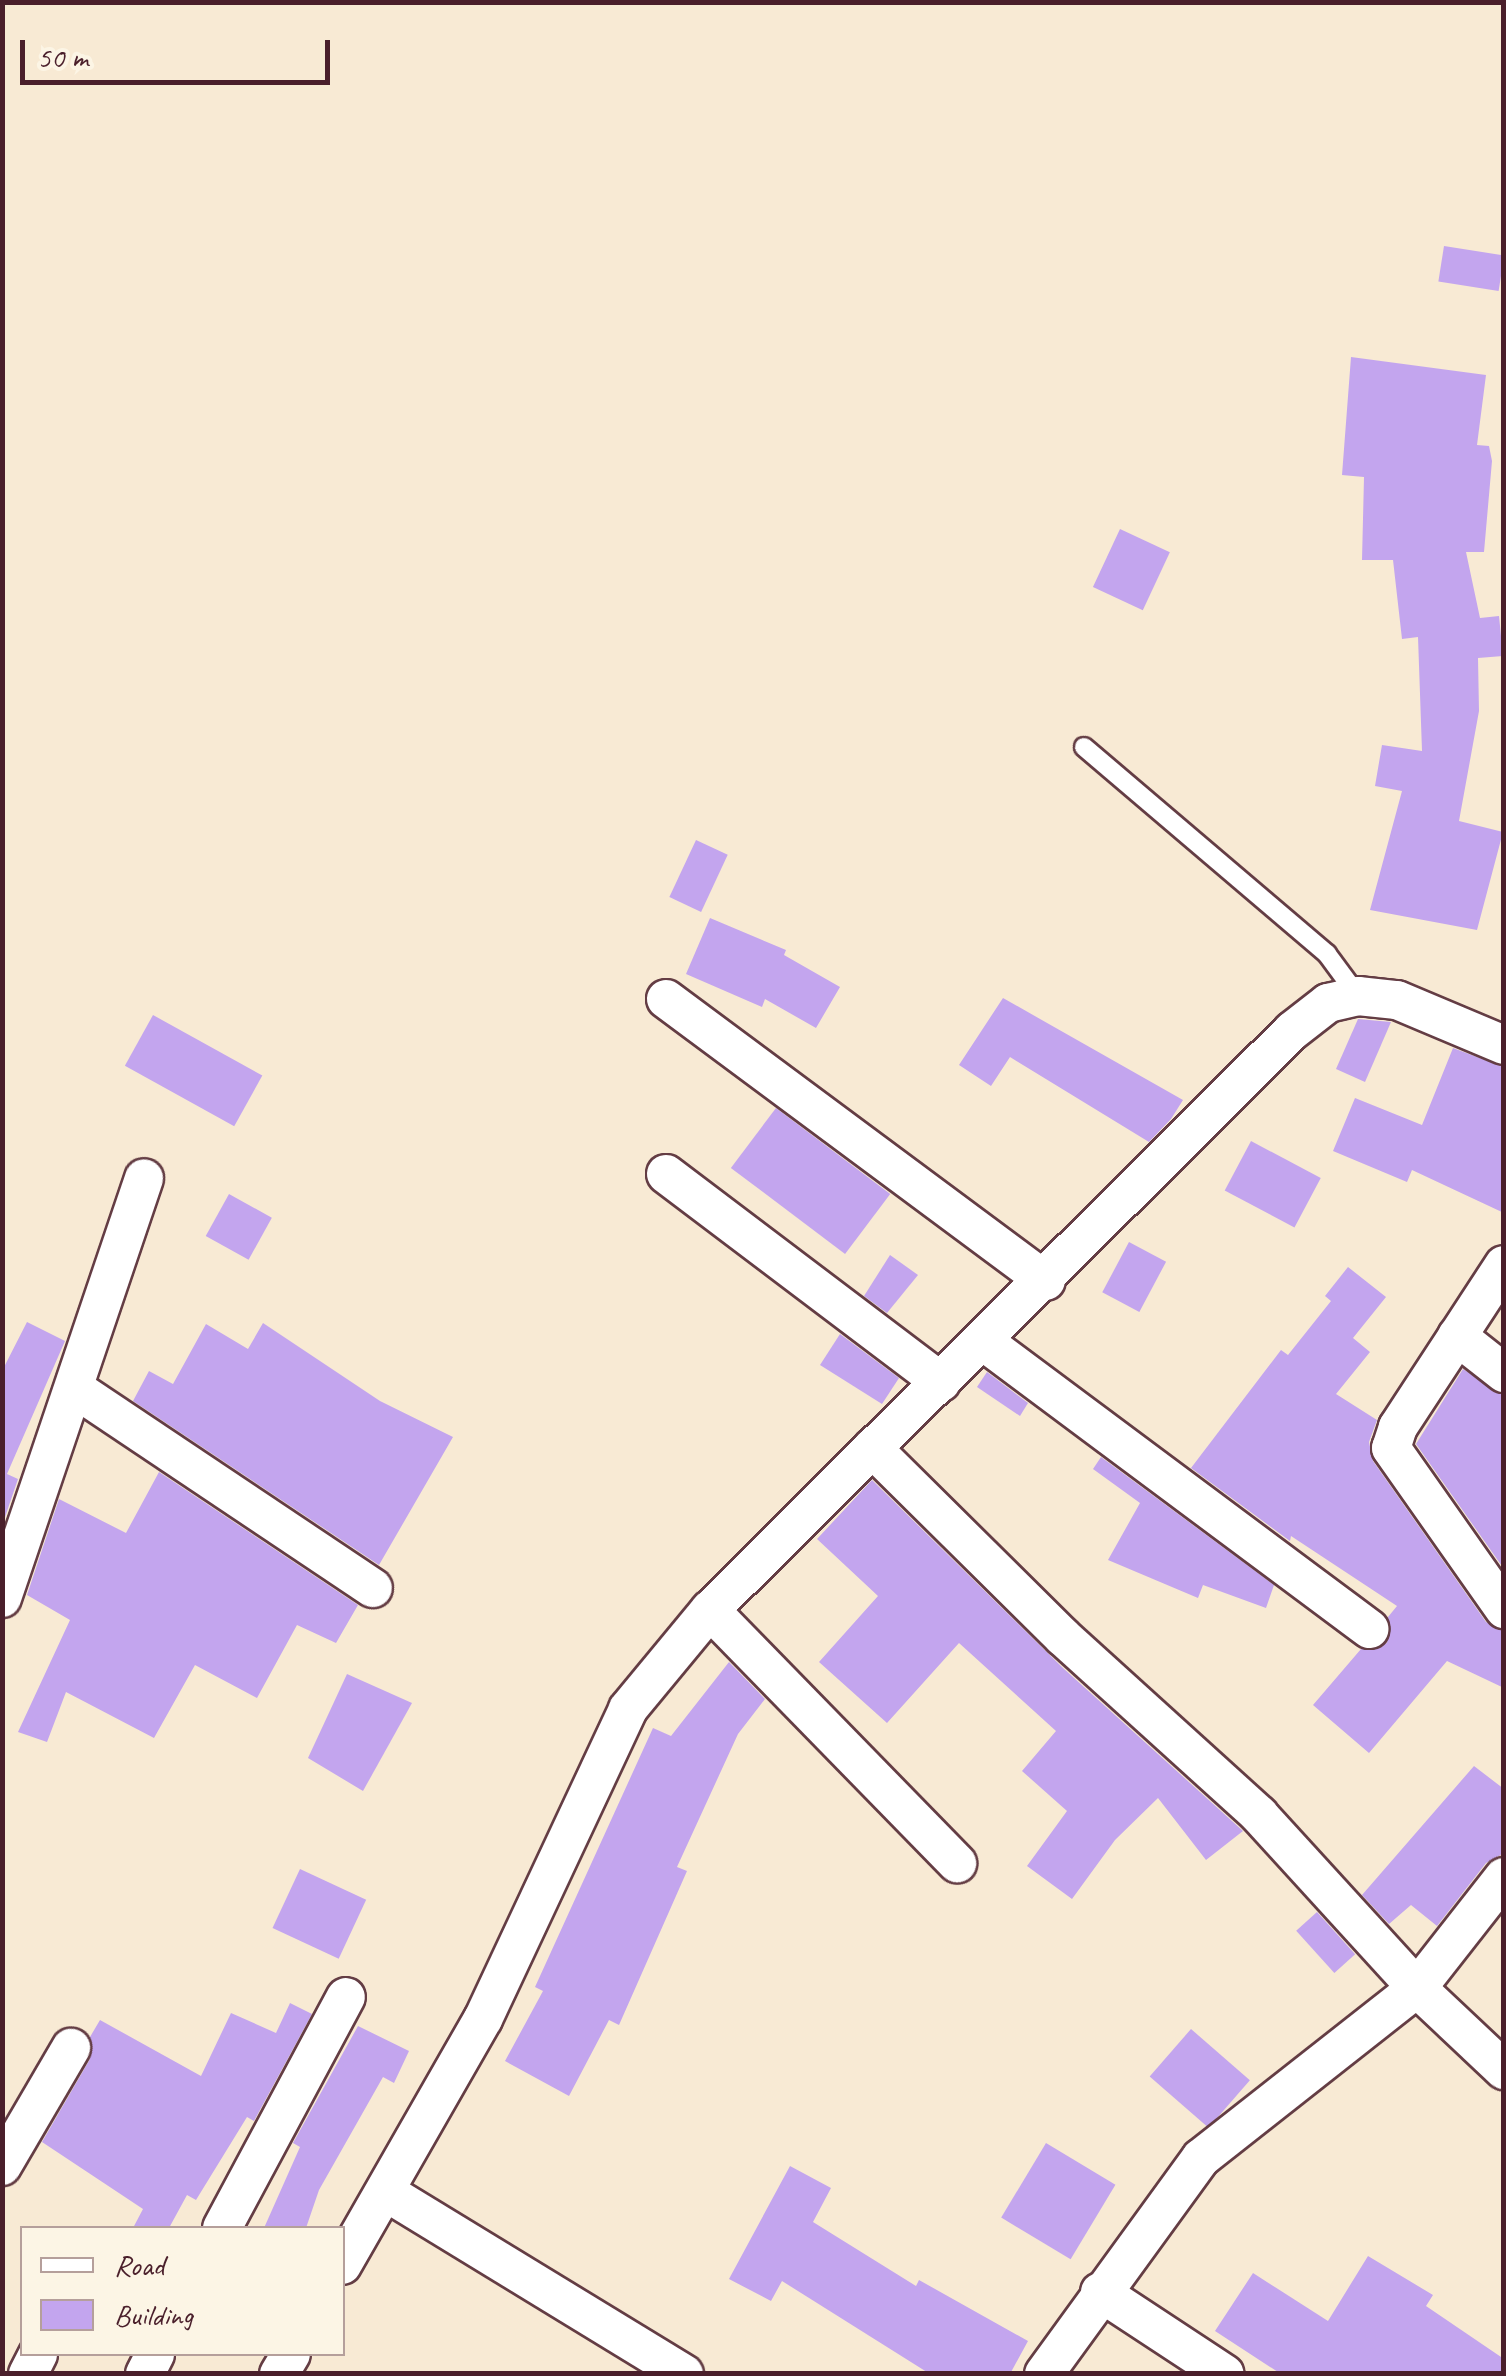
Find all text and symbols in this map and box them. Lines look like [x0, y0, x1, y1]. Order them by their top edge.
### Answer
scale bar [25, 20, 335, 82]
text: 50 m [37, 38, 88, 76]
legend [20, 2226, 345, 2356]
text: Road [114, 2246, 164, 2284]
text: Building [114, 2296, 193, 2334]

